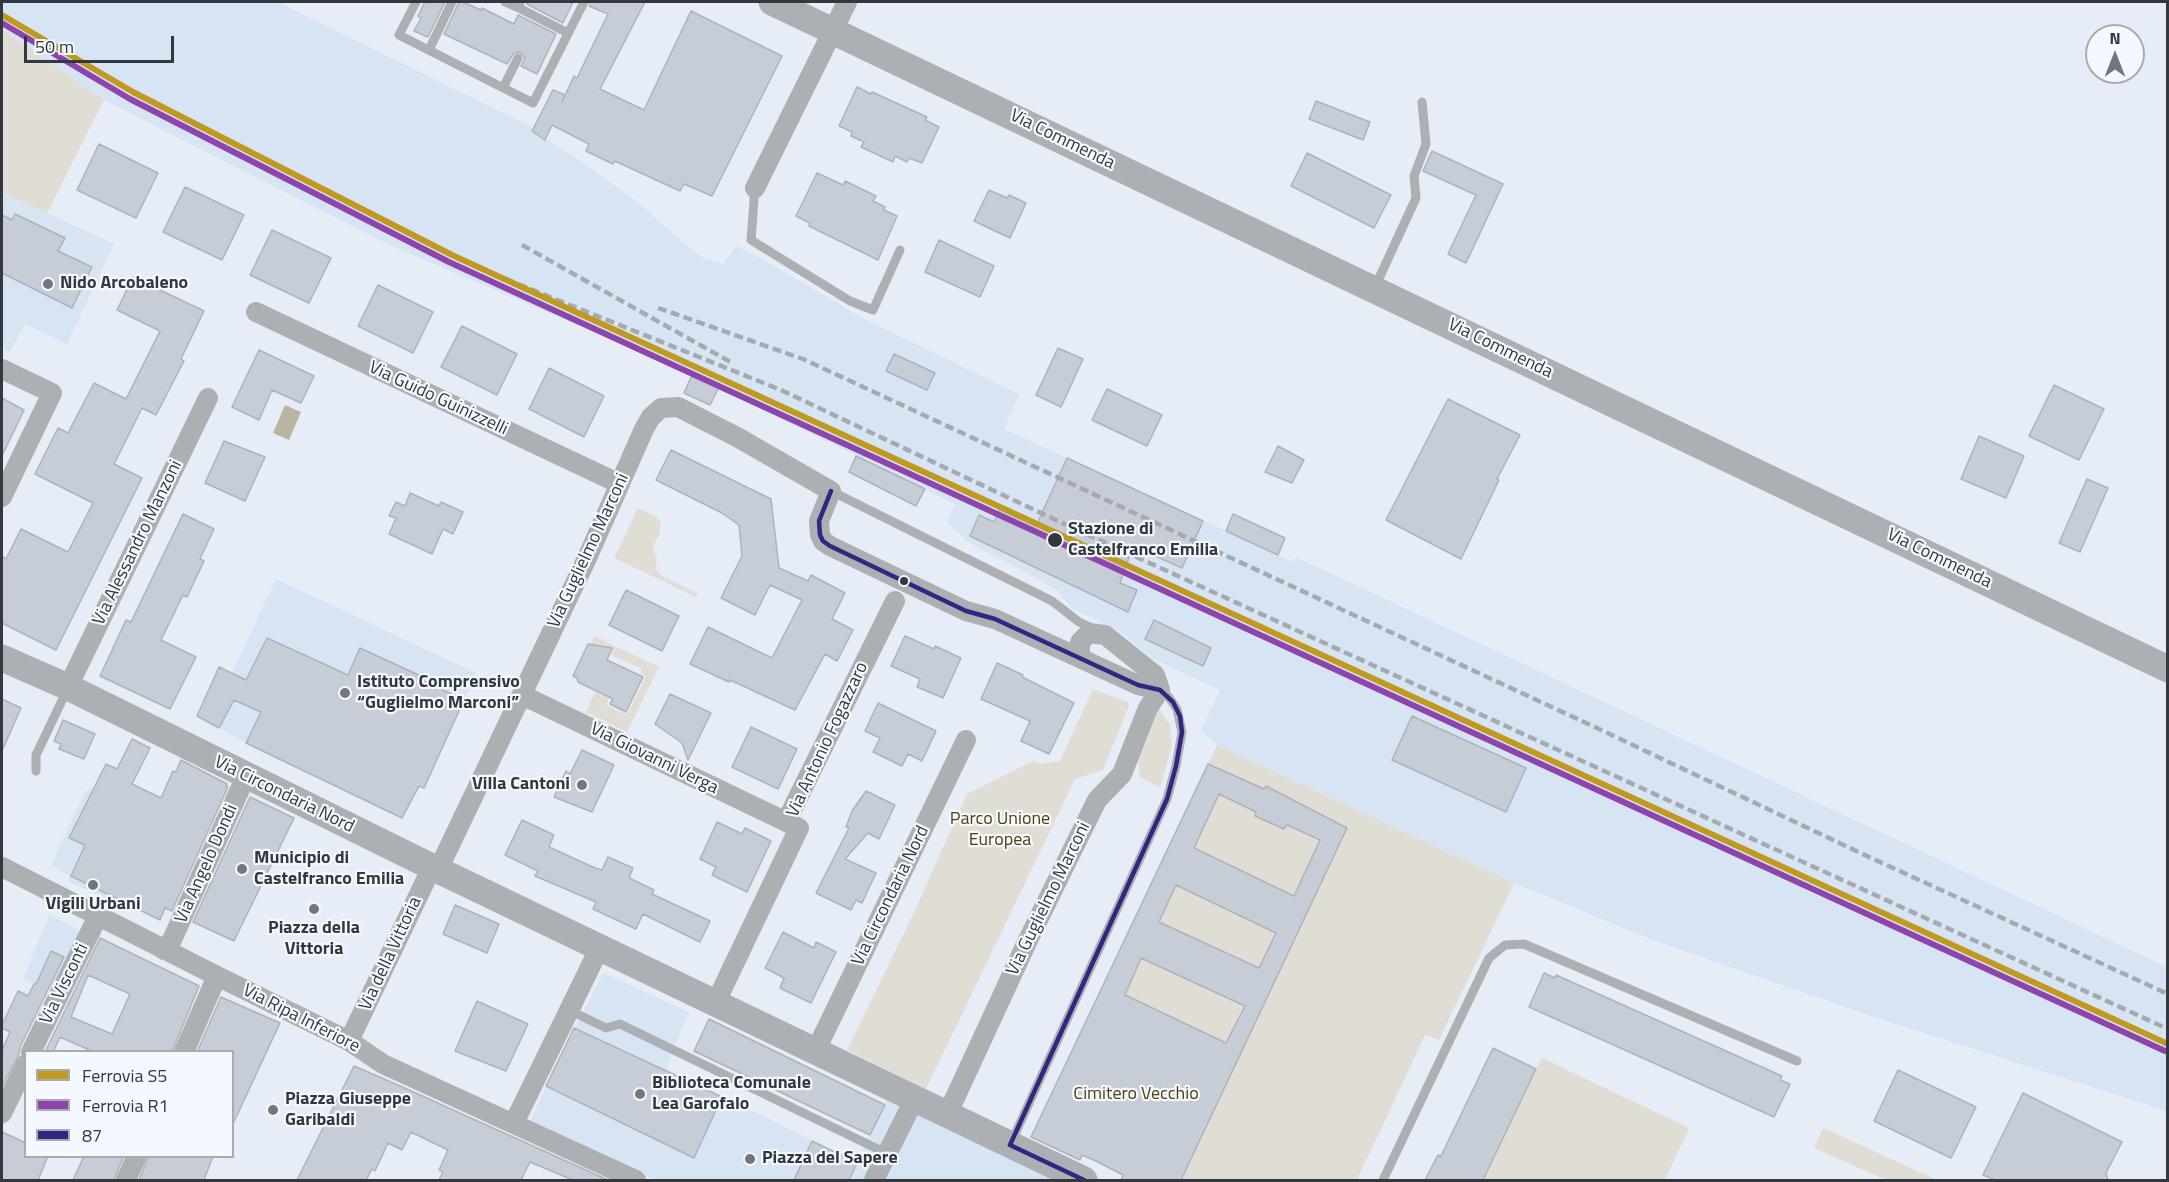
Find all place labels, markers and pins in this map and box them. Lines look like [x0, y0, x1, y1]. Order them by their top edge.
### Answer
place label: Nido Arcobaleno [60, 273, 188, 295]
marker: Nido Arcobaleno [41, 277, 55, 291]
place label: Stazione di Castelfranco Emilia [1068, 519, 1218, 562]
marker: Stazione di Castelfranco Emilia [1046, 531, 1064, 549]
unlabelled marker [898, 575, 910, 587]
place label: Istituto Comprensivo “Guglielmo Marconi” [357, 672, 520, 714]
marker: Istituto Comprensivo “Guglielmo Marconi” [338, 686, 352, 700]
place label: Villa Cantoni [472, 774, 570, 796]
marker: Villa Cantoni [575, 778, 589, 792]
place label: Municipio di Castelfranco Emilia [254, 848, 404, 890]
marker: Municipio di Castelfranco Emilia [235, 862, 249, 876]
marker: Vigili Urbani [86, 878, 100, 892]
place label: Vigili Urbani [45, 894, 141, 916]
marker: Piazza della Vittoria [307, 902, 321, 916]
place label: Piazza della Vittoria [268, 918, 360, 960]
place label: Biblioteca Comunale Lea Garofalo [652, 1073, 811, 1116]
marker: Biblioteca Comunale Lea Garofalo [633, 1087, 647, 1101]
place label: Piazza Giuseppe Garibaldi [285, 1089, 411, 1132]
marker: Piazza Giuseppe Garibaldi [266, 1103, 280, 1117]
place label: Piazza del Sapere [762, 1148, 898, 1170]
marker: Piazza del Sapere [743, 1152, 757, 1166]

